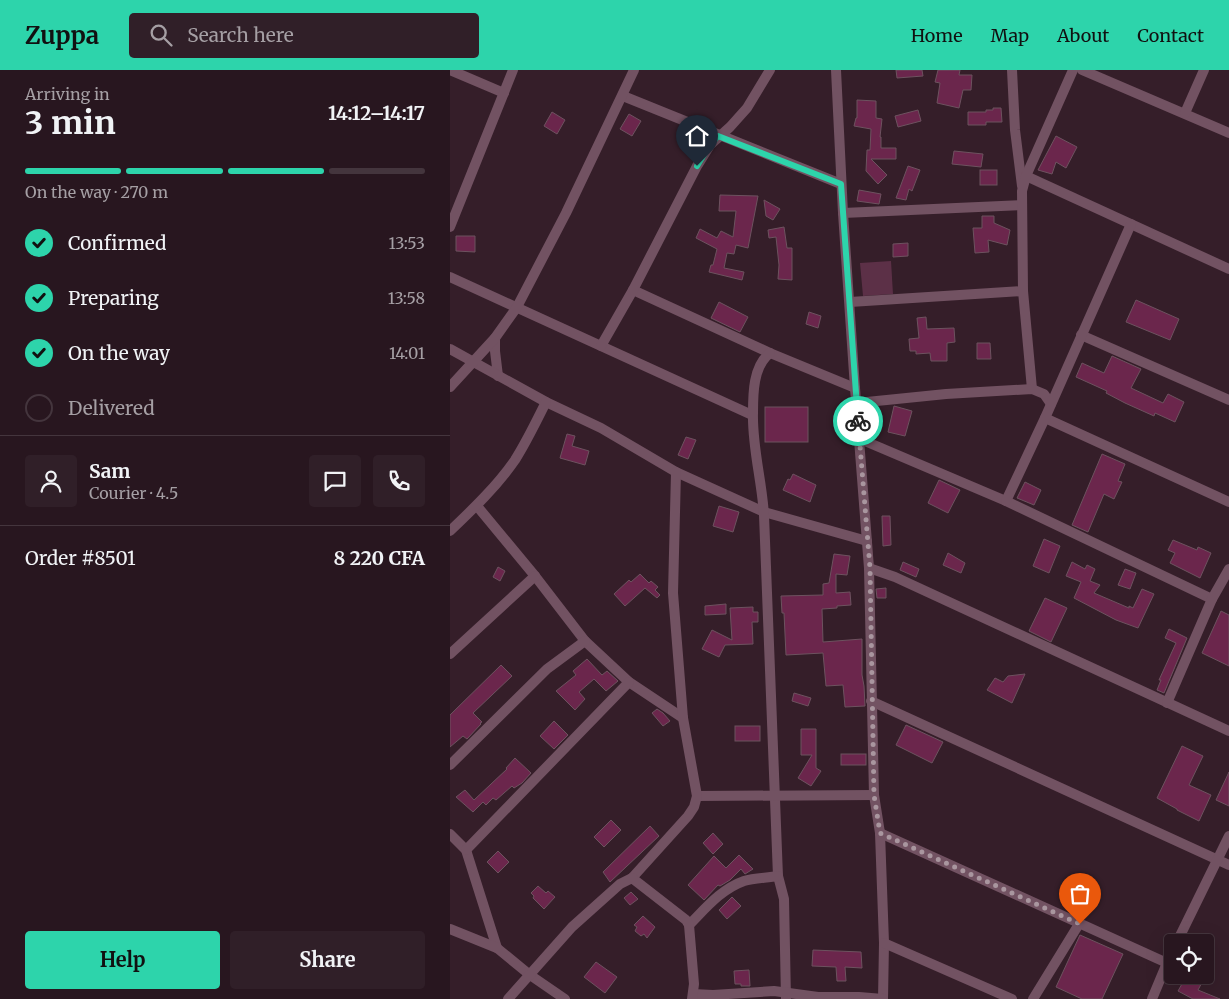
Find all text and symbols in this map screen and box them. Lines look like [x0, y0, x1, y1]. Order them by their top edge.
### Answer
search box [129, 13, 479, 58]
text: Zuppa [25, 20, 99, 51]
icon: search [147, 21, 175, 49]
text: Search here [187, 23, 294, 47]
text: Home [911, 24, 963, 47]
text: Map [991, 24, 1029, 47]
text: About [1057, 24, 1109, 47]
text: Contact [1137, 24, 1204, 47]
text: Arriving in [25, 84, 110, 104]
text: 14:12–14:17 [328, 101, 425, 125]
text: 3 min [25, 103, 116, 143]
pin [676, 115, 718, 166]
icon: home [683, 122, 711, 150]
text: On the way · 270 m [25, 182, 168, 202]
icon: check [25, 229, 53, 257]
text: Confirmed [68, 231, 166, 255]
text: 13:53 [389, 233, 425, 253]
icon: check [25, 284, 53, 312]
text: Preparing [68, 286, 159, 310]
text: 13:58 [388, 288, 425, 308]
icon: check [25, 339, 53, 367]
text: On the way [68, 341, 170, 365]
text: 14:01 [389, 343, 425, 363]
text: Delivered [68, 396, 155, 420]
courier [833, 396, 883, 446]
icon: bike [844, 407, 872, 435]
button: person [25, 455, 77, 507]
button: chat [309, 455, 361, 507]
button: phone [373, 455, 425, 507]
text: Sam [89, 459, 130, 483]
text: Courier · 4.5 [89, 483, 178, 503]
text: Order #8501 [25, 546, 136, 570]
text: 8 220 CFA [333, 546, 425, 570]
pin [1059, 873, 1101, 924]
icon: bag [1066, 880, 1094, 908]
button: Help [25, 931, 220, 989]
button: Share [230, 931, 425, 989]
map controls [1164, 934, 1214, 984]
button: locate [1164, 934, 1214, 984]

